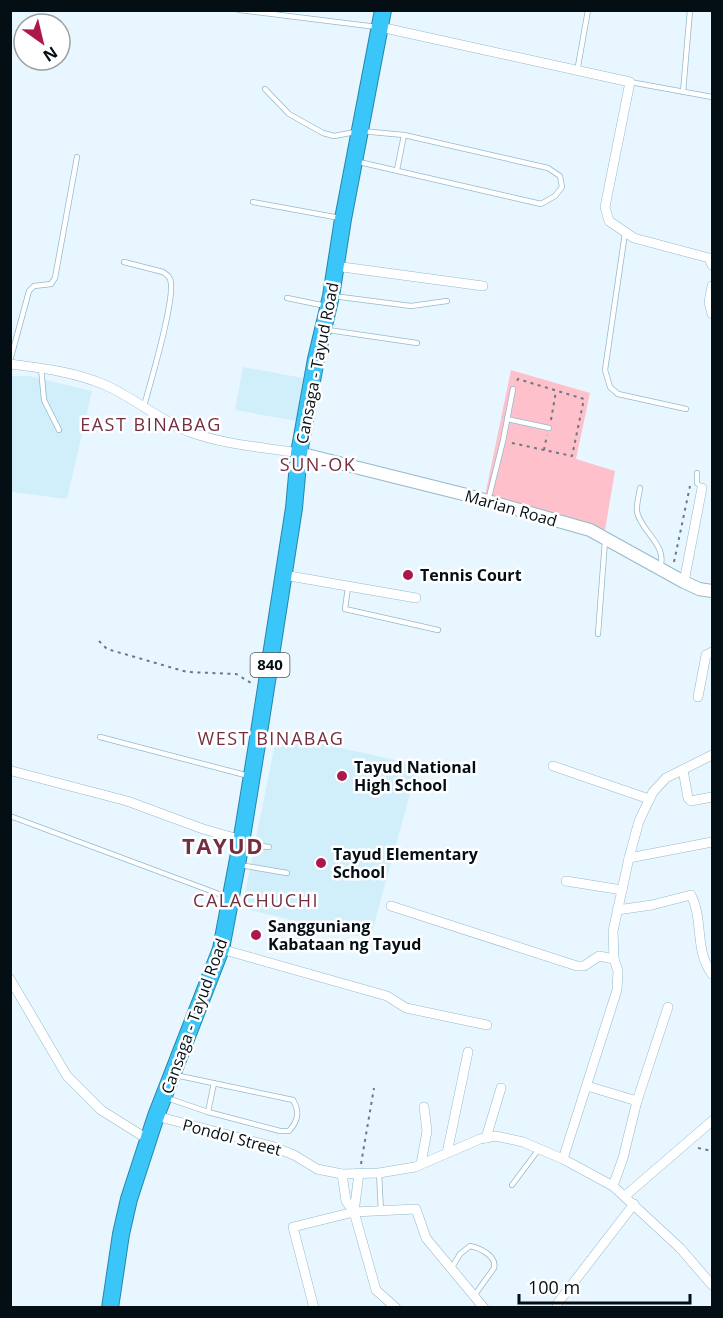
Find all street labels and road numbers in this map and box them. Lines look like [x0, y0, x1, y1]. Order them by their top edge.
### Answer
street label: Cansaga - Tayud Road [291, 280, 343, 446]
street label: Marian Road [462, 484, 560, 532]
road number: 840 [250, 653, 290, 677]
street label: Cansaga - Tayud Road [156, 935, 232, 1097]
street label: Pondol Street [180, 1113, 284, 1161]

